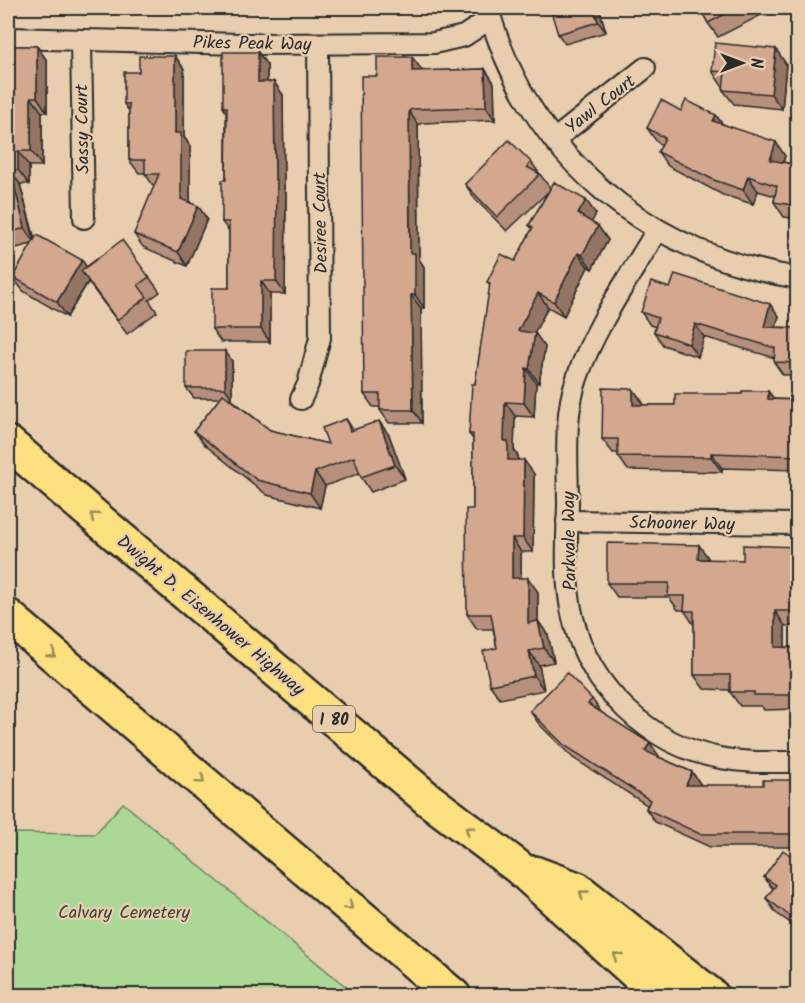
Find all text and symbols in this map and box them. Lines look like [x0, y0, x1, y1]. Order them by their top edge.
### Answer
street label: Pikes Peak Way [193, 29, 312, 60]
north arrow [712, 33, 772, 93]
text: N [743, 58, 768, 68]
street label: Yawl Court [559, 68, 643, 142]
street label: Sassy Court [68, 83, 99, 174]
street label: Desiree Court [306, 171, 337, 274]
street label: Parkvale Way [555, 491, 586, 591]
street label: Schooner Way [629, 509, 735, 540]
one-way arrow [90, 512, 101, 523]
street label: Dwight D. Eisenhower Highway [109, 528, 311, 704]
one-way arrow [45, 647, 56, 658]
road number: I 80 [313, 706, 355, 732]
one-way arrow [194, 773, 205, 784]
one-way arrow [465, 826, 476, 837]
one-way arrow [579, 891, 590, 902]
park label: Calvary Cemetery [58, 899, 191, 928]
one-way arrow [342, 899, 353, 910]
one-way arrow [613, 952, 624, 963]

